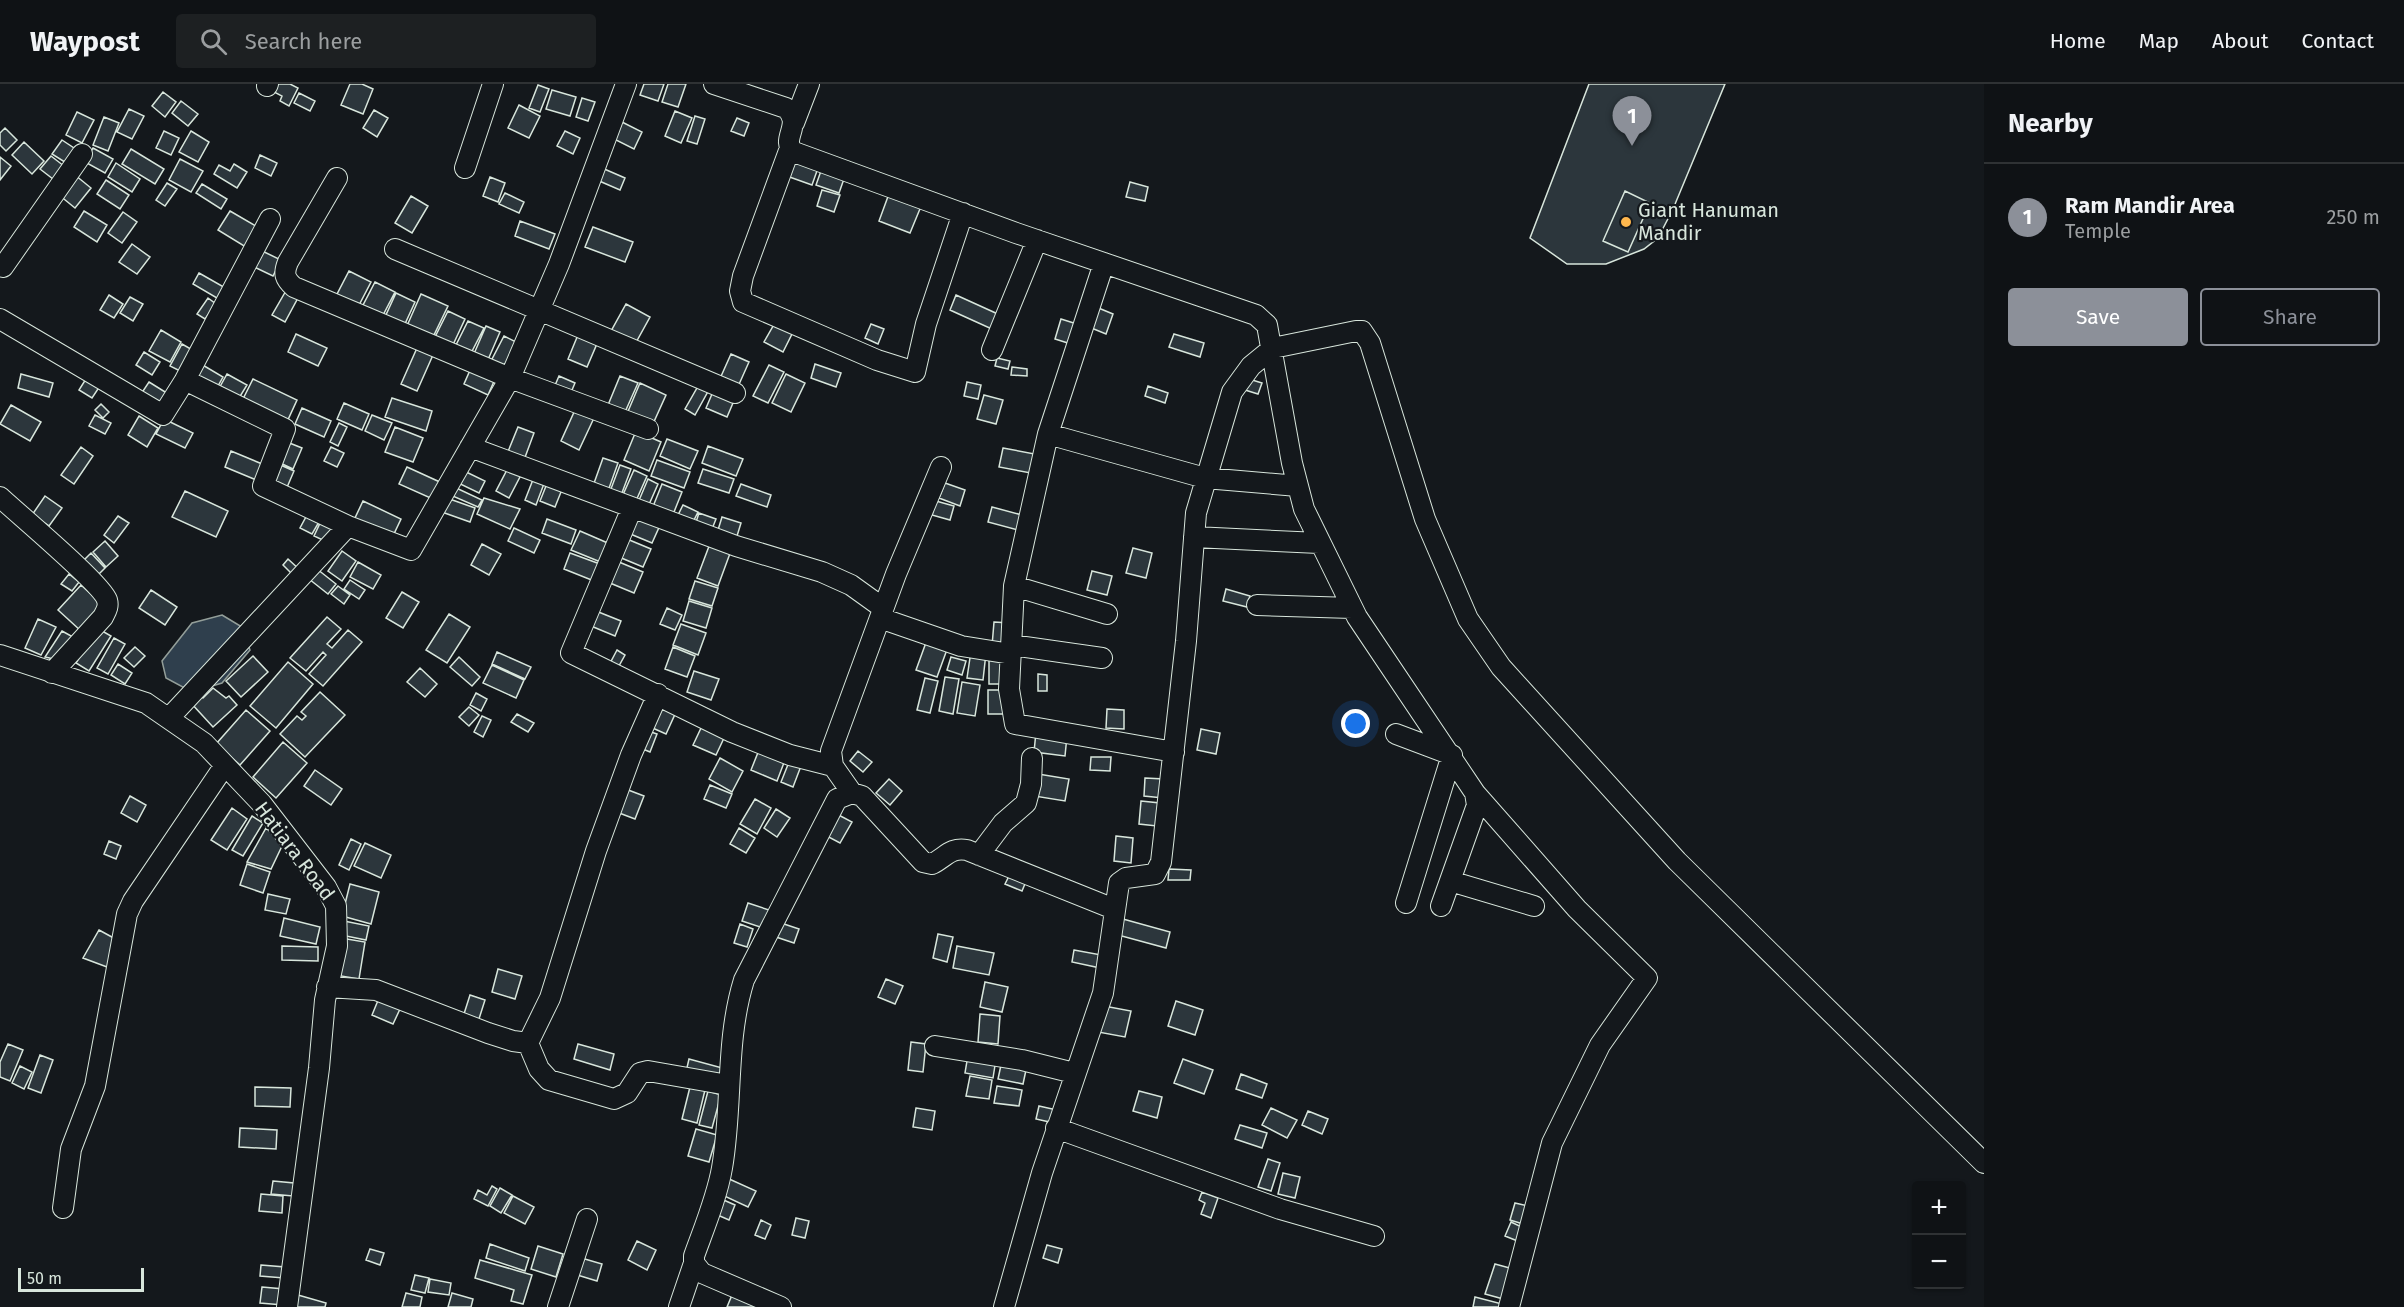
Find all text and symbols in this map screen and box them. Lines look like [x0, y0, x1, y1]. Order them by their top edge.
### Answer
search box [176, 14, 596, 68]
text: Waypost [30, 25, 140, 58]
icon: search [197, 25, 230, 58]
text: Search here [245, 28, 362, 55]
text: Home [2050, 28, 2106, 54]
text: Map [2139, 28, 2179, 54]
text: About [2212, 28, 2269, 54]
text: Contact [2302, 28, 2374, 54]
pin: 1 [1612, 97, 1652, 146]
text: Nearby [2008, 108, 2093, 139]
text: Ram Mandir Area [2065, 192, 2235, 219]
place label: Giant Hanuman Mandir [1638, 198, 1779, 245]
text: 1 [2023, 205, 2032, 229]
text: 250 m [2326, 205, 2380, 229]
marker: Giant Hanuman Mandir [1619, 215, 1633, 229]
text: Temple [2065, 219, 2131, 243]
button: Save [2008, 288, 2188, 346]
button: Share [2200, 288, 2380, 346]
your location [1341, 709, 1370, 738]
street label: Hatiara Road [250, 797, 340, 905]
map controls [1912, 1181, 1966, 1289]
button: + [1912, 1181, 1966, 1235]
button: − [1912, 1235, 1966, 1289]
scale bar [18, 1265, 144, 1292]
text: 50 m [27, 1269, 62, 1288]

